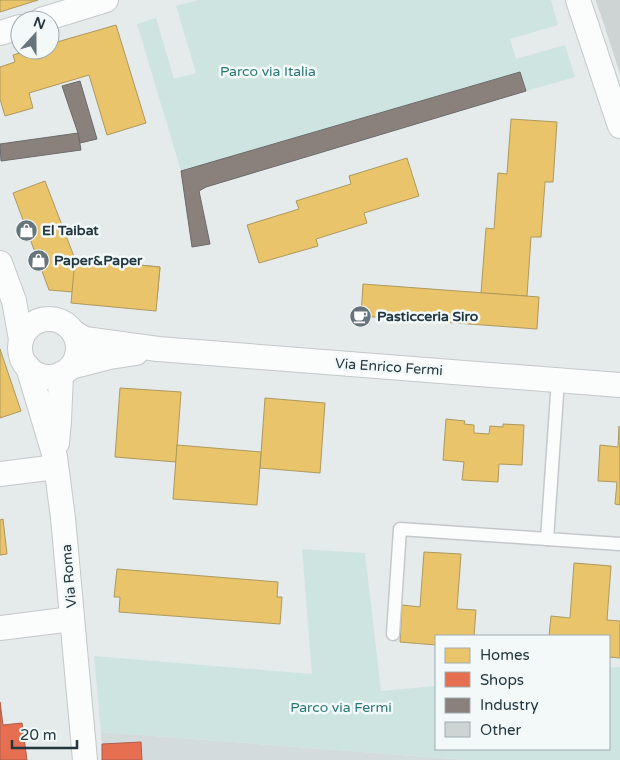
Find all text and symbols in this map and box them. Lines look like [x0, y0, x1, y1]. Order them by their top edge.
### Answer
north arrow [10, 10, 60, 60]
text: N [31, 13, 48, 33]
park label: Parco via Italia [220, 63, 316, 80]
shop icon: El Taibat [14, 218, 38, 242]
place label: El Taibat [42, 222, 99, 239]
shop icon: Paper&Paper [26, 248, 50, 272]
place label: Paper&Paper [54, 252, 143, 269]
cafe icon: Pasticceria Siro [349, 304, 373, 328]
place label: Pasticceria Siro [377, 308, 479, 325]
street label: Via Enrico Fermi [335, 355, 443, 379]
street label: Via Roma [58, 543, 80, 609]
legend [435, 635, 610, 750]
text: Homes [480, 646, 530, 664]
text: Shops [480, 671, 524, 689]
text: Industry [480, 696, 539, 714]
park label: Parco via Fermi [290, 699, 392, 716]
scale bar [12, 718, 78, 750]
text: Other [480, 721, 522, 739]
text: 20 m [20, 726, 57, 744]

